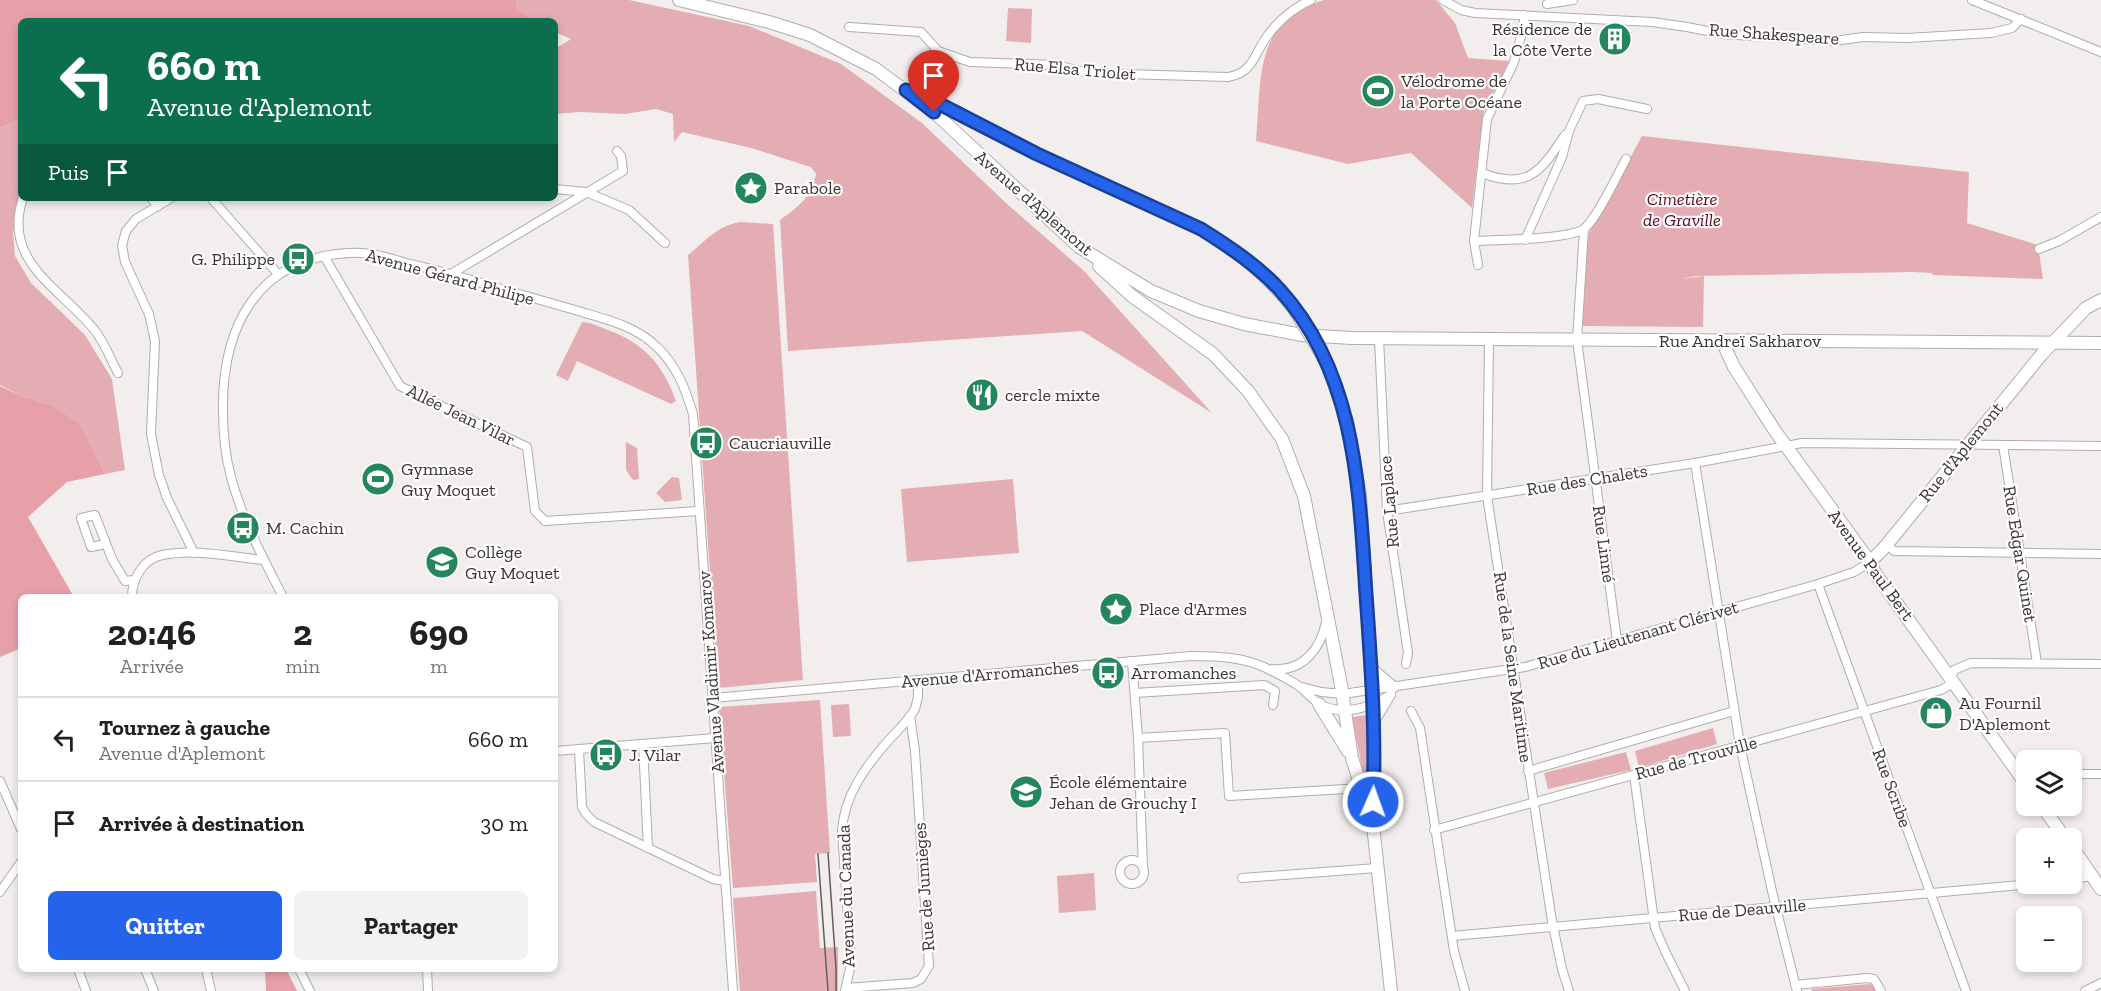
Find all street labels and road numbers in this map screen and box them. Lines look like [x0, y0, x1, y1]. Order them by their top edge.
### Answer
street label: Rue Shakespeare [1708, 18, 1840, 50]
street label: Rue Elsa Triolet [1013, 53, 1137, 85]
street label: Avenue d'Aplemont [970, 146, 1098, 261]
street label: Avenue Gérard Philipe [363, 244, 537, 310]
street label: Rue Andreï Sakharov [1659, 330, 1821, 352]
street label: Allée Jean Vilar [403, 379, 519, 451]
street label: Rue d'Aplemont [1914, 397, 2008, 506]
street label: Rue Laplace [1374, 455, 1404, 549]
street label: Rue des Chalets [1525, 460, 1649, 500]
street label: Rue Edgar Quinet [1998, 484, 2042, 624]
street label: Rue Linné [1588, 504, 1620, 584]
street label: Avenue Paul Bert [1823, 505, 1919, 625]
street label: Avenue Vladimir Komarov [693, 570, 729, 774]
street label: Rue de la Seine Maritime [1489, 570, 1537, 764]
street label: Rue du Lieutenant Clérivet [1535, 596, 1741, 674]
street label: Avenue d'Arromanches [900, 655, 1080, 693]
street label: Rue de Trouville [1632, 731, 1760, 785]
street label: Rue Scribe [1868, 746, 1916, 830]
street label: Rue de Jumièges [909, 822, 939, 952]
street label: Avenue du Canada [832, 824, 859, 968]
street label: Rue de Deauville [1677, 893, 1807, 927]

